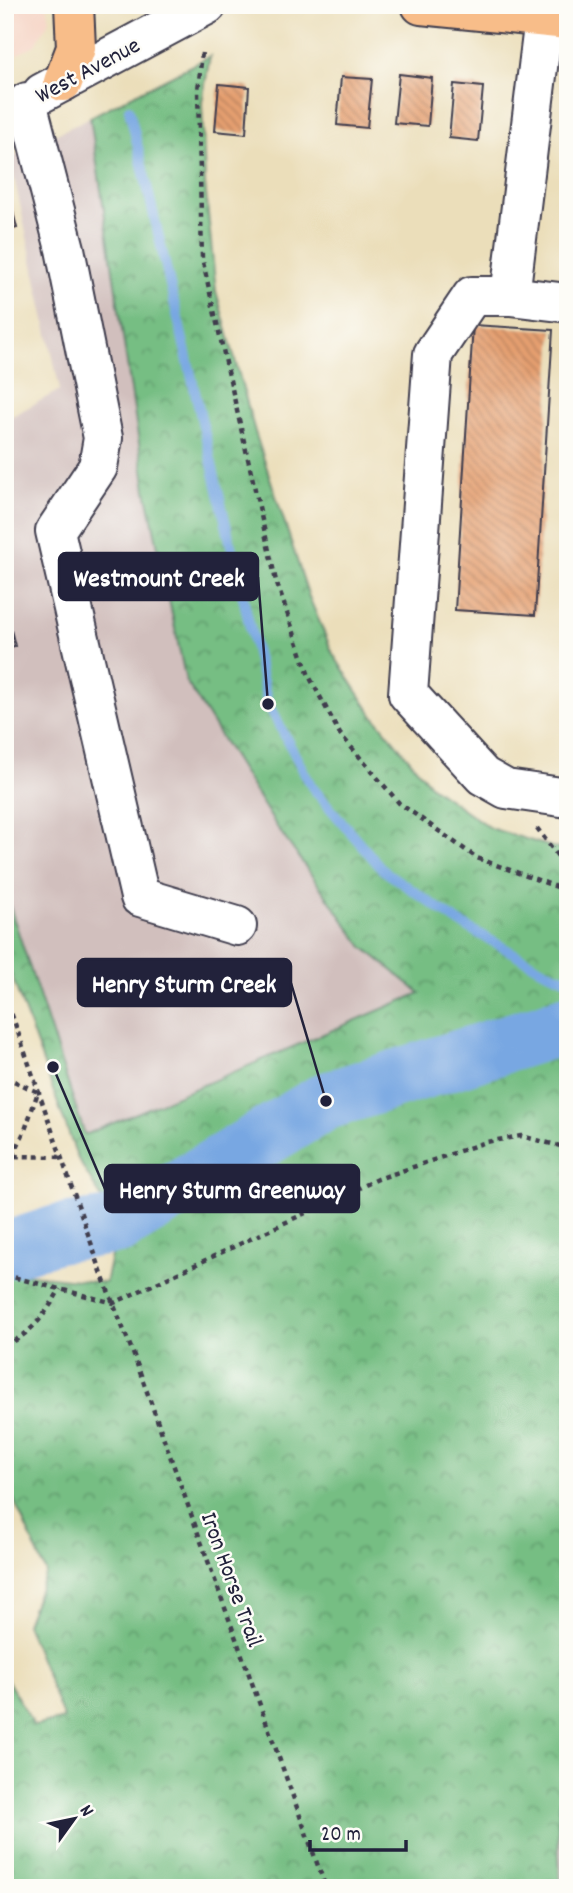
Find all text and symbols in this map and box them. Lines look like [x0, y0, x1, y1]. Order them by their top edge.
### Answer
street label: West Avenue [30, 30, 147, 114]
callout: Westmount Creek [59, 553, 258, 600]
text: Westmount Creek [73, 562, 245, 599]
callout: Henry Sturm Creek [78, 959, 291, 1006]
text: Henry Sturm Creek [92, 968, 277, 1005]
callout: Henry Sturm Greenway [105, 1165, 359, 1212]
text: Henry Sturm Greenway [119, 1174, 346, 1211]
street label: Iron Horse Trail [190, 1508, 270, 1653]
north arrow [38, 1784, 108, 1854]
text: N [71, 1800, 99, 1823]
scale bar [310, 1809, 407, 1853]
text: 20 m [321, 1821, 361, 1851]

